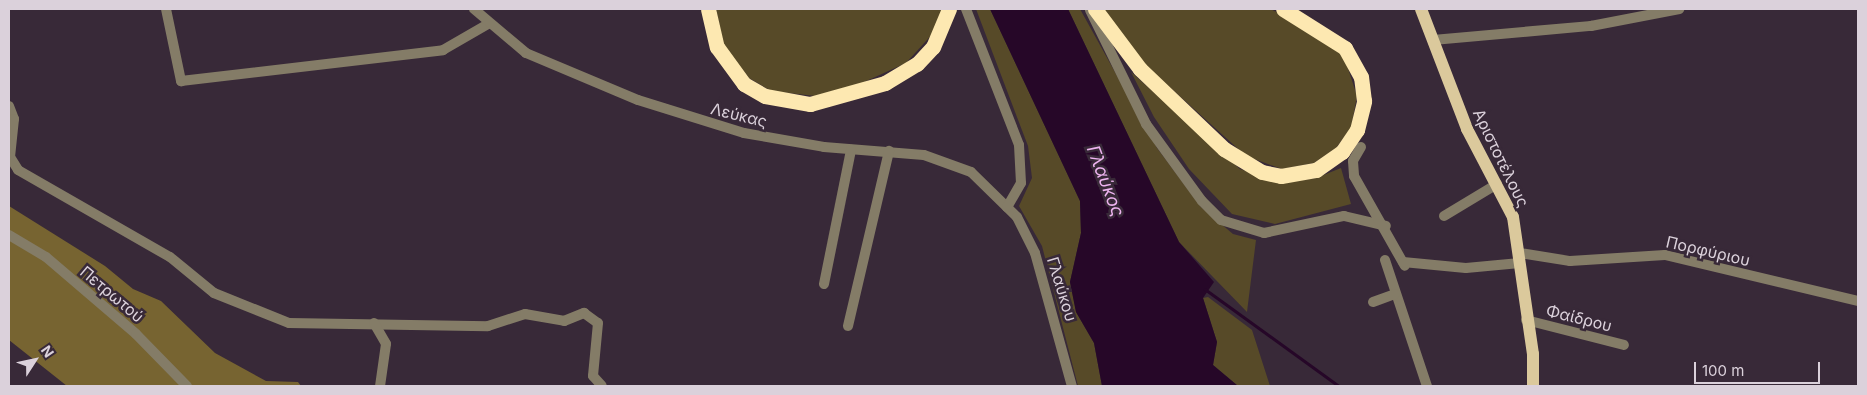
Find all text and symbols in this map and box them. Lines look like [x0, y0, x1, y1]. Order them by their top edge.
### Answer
street label: Λεύκας [709, 99, 769, 131]
street label: Αριστοτέλους [1469, 106, 1533, 210]
water label: Γλαύκος [1082, 142, 1128, 220]
street label: Πορφύριου [1664, 232, 1752, 270]
street label: Γλαύκου [1043, 254, 1081, 324]
street label: Πετρωτού [76, 262, 148, 326]
street label: Φαίδρου [1544, 301, 1614, 335]
north arrow [10, 335, 60, 385]
text: N [38, 342, 58, 360]
scale bar [1697, 352, 1823, 384]
text: 100 m [1702, 361, 1744, 380]

